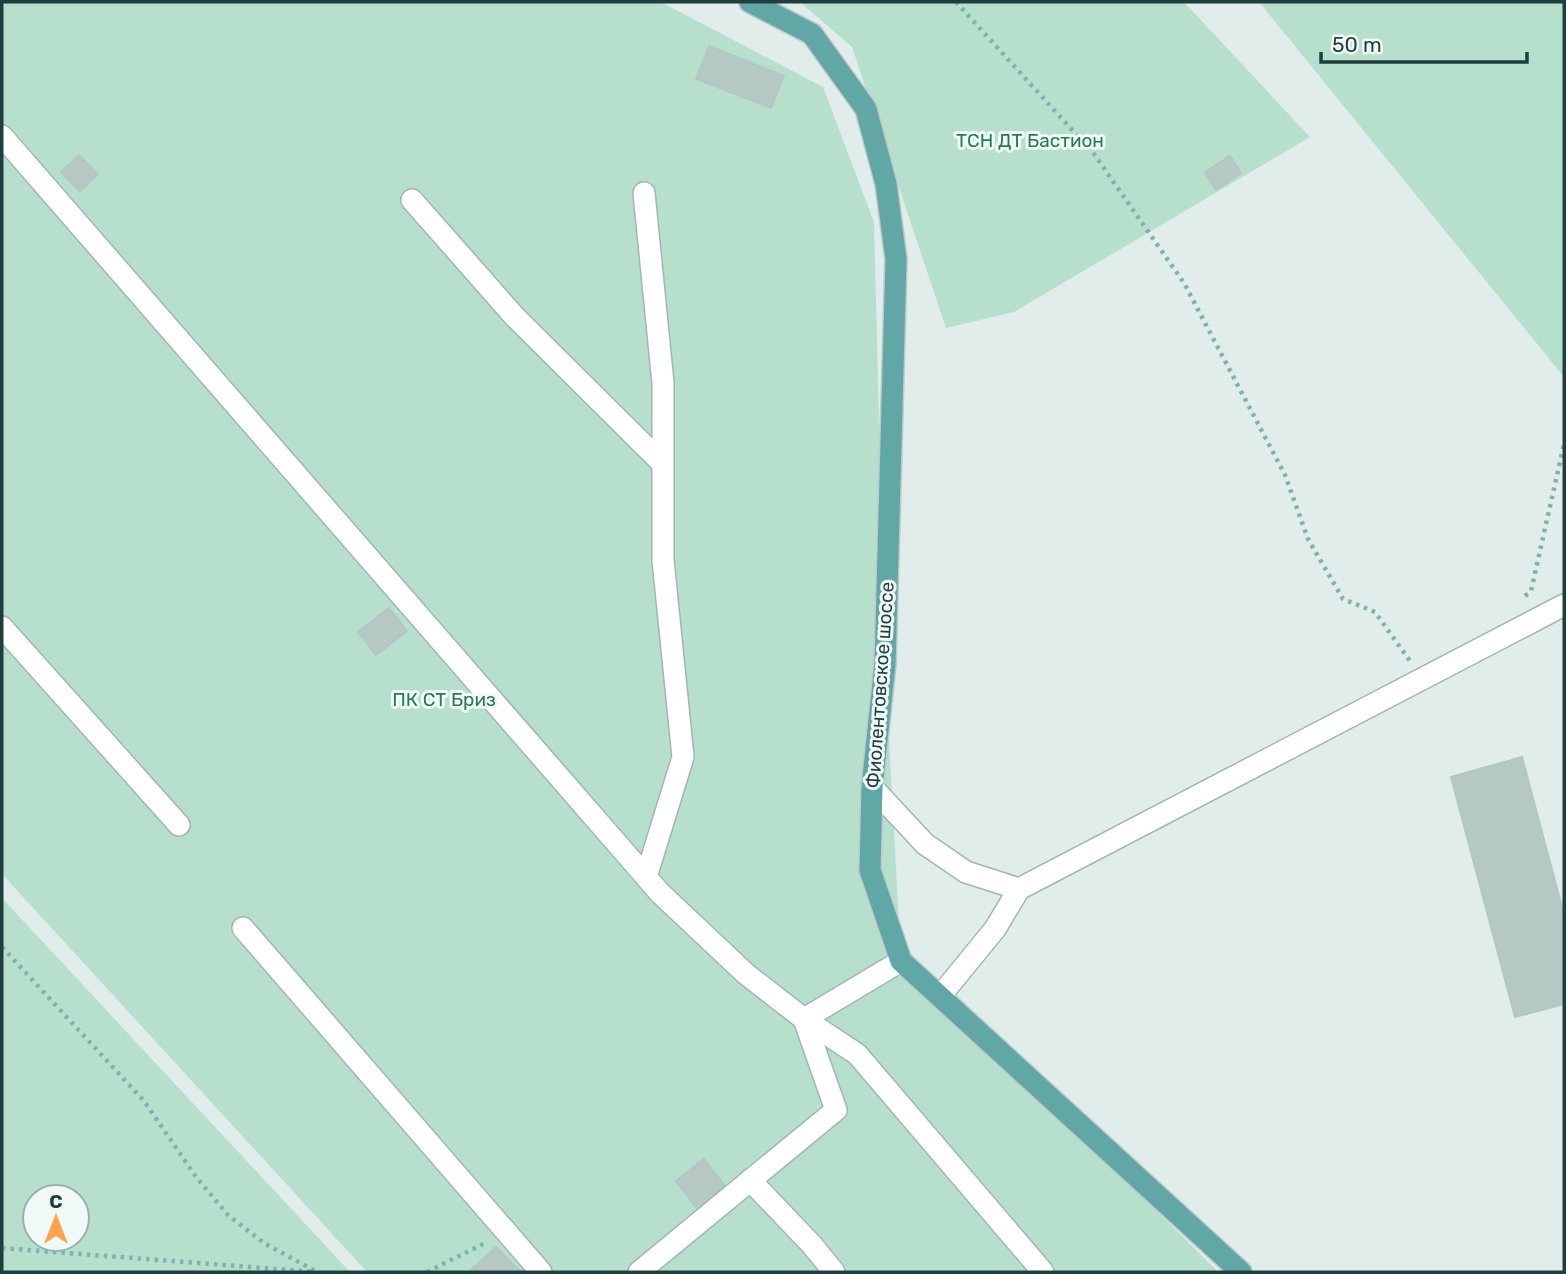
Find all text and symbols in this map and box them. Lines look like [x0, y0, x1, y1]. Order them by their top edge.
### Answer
scale bar [1321, 21, 1528, 65]
text: 50 m [1332, 32, 1382, 57]
park label: ТСН ДТ Бастион [956, 129, 1104, 152]
street label: Фиолентовское шоссе [861, 581, 899, 789]
park label: ПК СТ Бриз [392, 688, 496, 711]
north arrow [21, 1183, 91, 1253]
text: С [49, 1190, 63, 1213]

